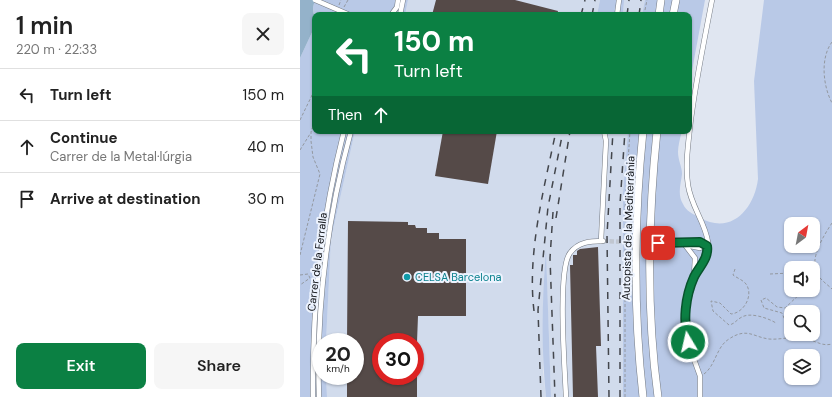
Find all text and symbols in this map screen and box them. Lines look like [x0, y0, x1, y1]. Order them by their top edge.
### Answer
text: 1 min [16, 10, 73, 41]
button: close [242, 13, 284, 55]
text: 150 m [394, 23, 474, 60]
icon: left [328, 28, 380, 80]
text: 220 m · 22:33 [16, 41, 97, 58]
text: Turn left [394, 59, 463, 83]
icon: left [16, 84, 38, 106]
text: Turn left [50, 85, 111, 105]
text: 150 m [243, 85, 284, 105]
icon: ahead [370, 104, 392, 126]
text: Then [328, 105, 362, 125]
text: Continue [50, 128, 118, 148]
icon: ahead [16, 136, 38, 158]
text: 40 m [247, 137, 284, 157]
text: Carrer de la Metal·lúrgia [50, 148, 192, 165]
street label: Autopista de la Mediterrània [618, 156, 638, 300]
icon: arrive [16, 188, 38, 210]
text: Arrive at destination [50, 189, 201, 209]
text: 30 m [248, 189, 284, 209]
street label: Carrer de la Ferralla [304, 212, 330, 312]
north arrow [784, 217, 820, 253]
map controls [784, 217, 820, 385]
pin [641, 226, 675, 260]
icon: arrive [647, 232, 669, 254]
button: sound [784, 261, 820, 297]
place label: CELSA Barcelona [415, 270, 501, 284]
marker: CELSA Barcelona [402, 272, 412, 282]
button: search [784, 305, 820, 341]
position arrow [667, 321, 709, 363]
speed limit sign: 30 [372, 333, 424, 385]
text: 20 [325, 341, 351, 367]
button: Exit [16, 343, 146, 389]
button: Share [154, 343, 284, 389]
button: layers [784, 349, 820, 385]
text: km/h [326, 362, 350, 375]

